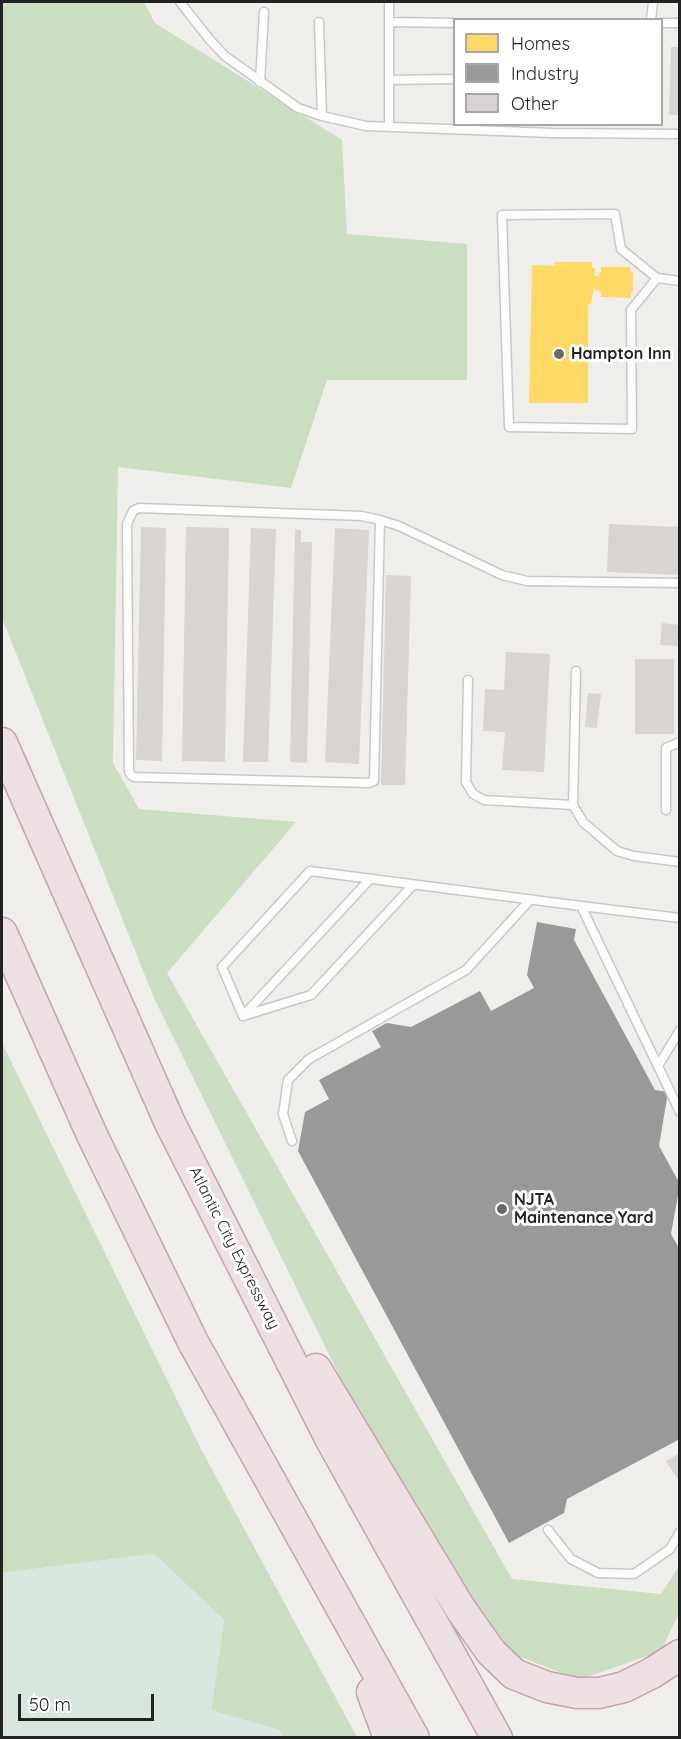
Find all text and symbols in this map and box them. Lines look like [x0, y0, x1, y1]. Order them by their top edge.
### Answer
legend [453, 18, 663, 126]
text: Homes [511, 32, 570, 55]
text: Industry [511, 62, 579, 85]
text: Other [511, 92, 558, 115]
place label: Hampton Inn [571, 344, 671, 364]
marker: Hampton Inn [552, 347, 566, 361]
street label: Atlantic City Expressway [185, 1164, 283, 1332]
place label: NJTA Maintenance Yard [514, 1190, 653, 1228]
marker: NJTA Maintenance Yard [495, 1202, 509, 1216]
scale bar [21, 1682, 158, 1720]
text: 50 m [29, 1693, 71, 1716]

